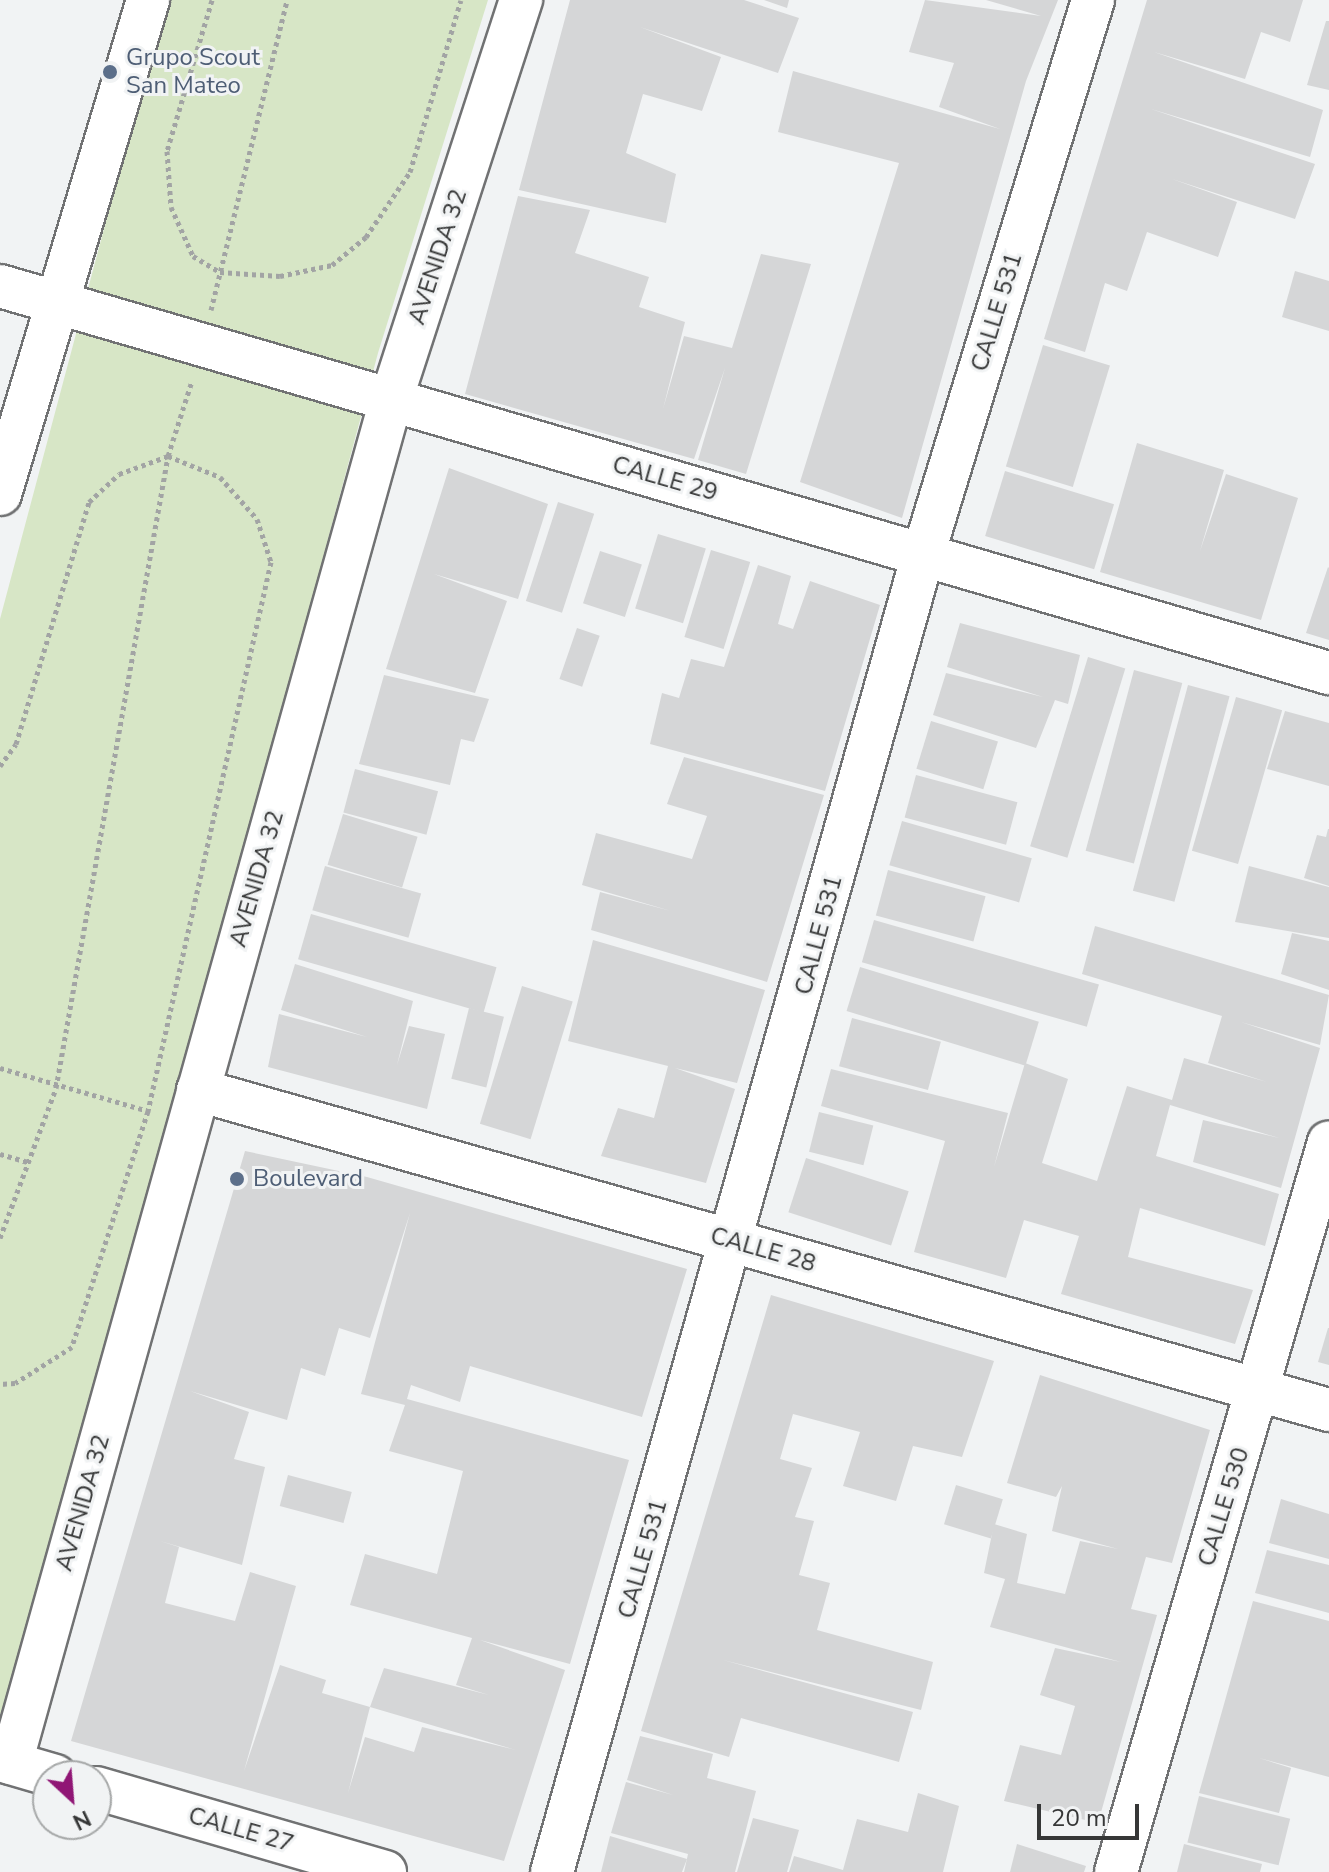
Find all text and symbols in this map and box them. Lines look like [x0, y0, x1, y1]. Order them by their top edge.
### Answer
place label: Grupo Scout San Mateo [126, 44, 260, 100]
marker: Grupo Scout San Mateo [101, 63, 119, 81]
street label: AVENIDA 32 [403, 186, 473, 328]
street label: CALLE 531 [965, 249, 1029, 375]
street label: CALLE 29 [609, 450, 721, 508]
street label: AVENIDA 32 [224, 807, 290, 951]
street label: CALLE 531 [789, 872, 849, 998]
place label: Boulevard [253, 1165, 363, 1193]
marker: Boulevard [228, 1170, 246, 1188]
street label: CALLE 28 [707, 1221, 819, 1279]
street label: AVENIDA 32 [50, 1431, 116, 1575]
street label: CALLE 530 [1192, 1444, 1256, 1570]
street label: CALLE 531 [612, 1496, 674, 1622]
north arrow [32, 1760, 112, 1840]
scale bar [1041, 1788, 1143, 1838]
street label: CALLE 27 [185, 1801, 297, 1859]
text: 20 m [1051, 1802, 1107, 1834]
text: N [68, 1803, 96, 1837]

